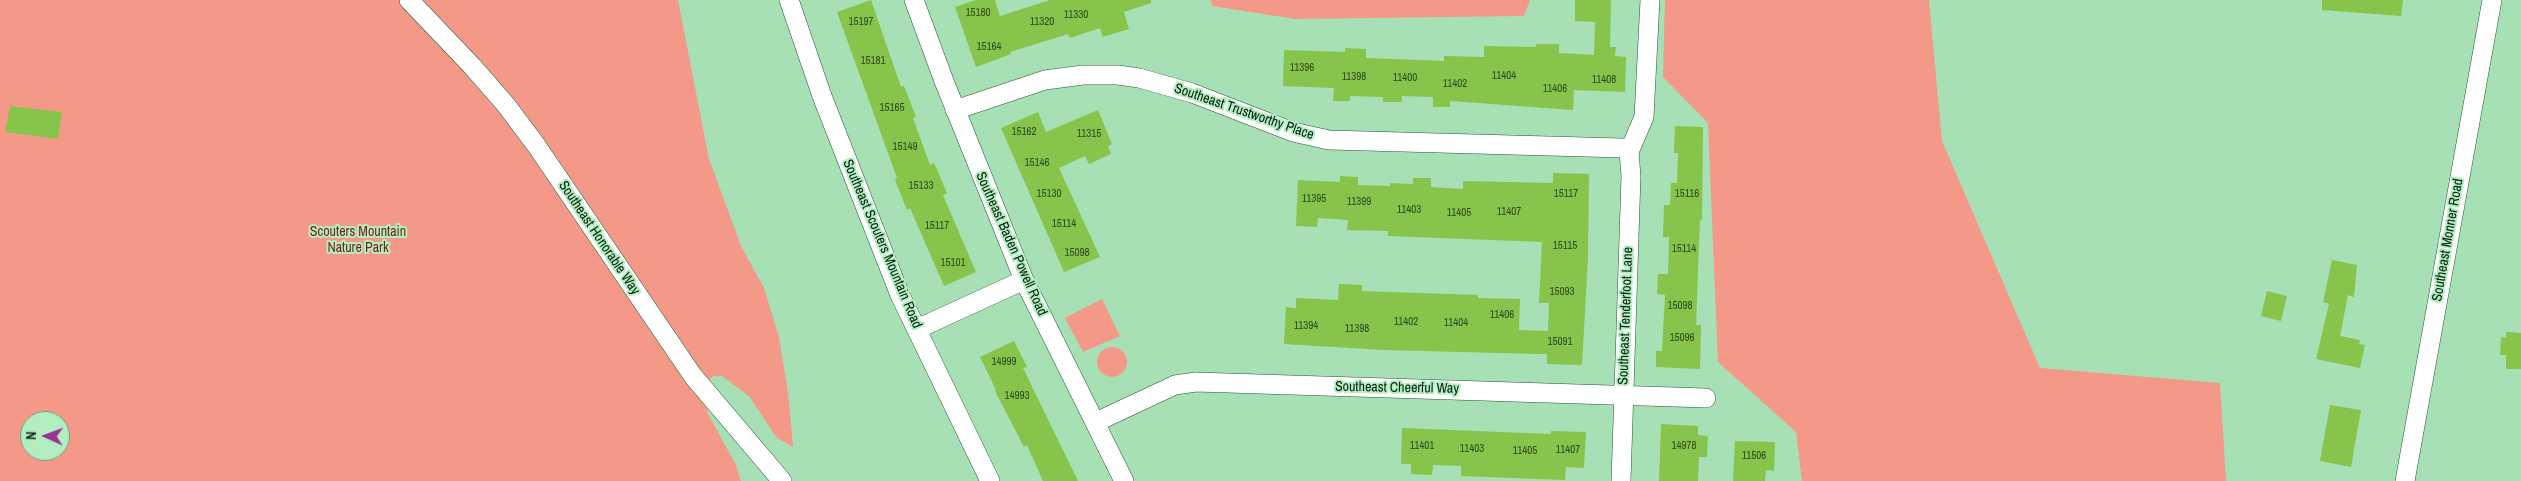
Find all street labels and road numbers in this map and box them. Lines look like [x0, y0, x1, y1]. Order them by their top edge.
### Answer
street label: Southeast Trustworthy Place [1172, 80, 1316, 144]
street label: Southeast Scouters Mountain Road [839, 157, 925, 331]
street label: Southeast Baden Powell Road [972, 169, 1050, 319]
street label: Southeast Monner Road [2429, 177, 2467, 303]
street label: Southeast Honorable Way [555, 178, 643, 298]
street label: Southeast Tenderfoot Lane [1615, 247, 1637, 385]
street label: Southeast Cheerful Way [1335, 379, 1459, 397]

